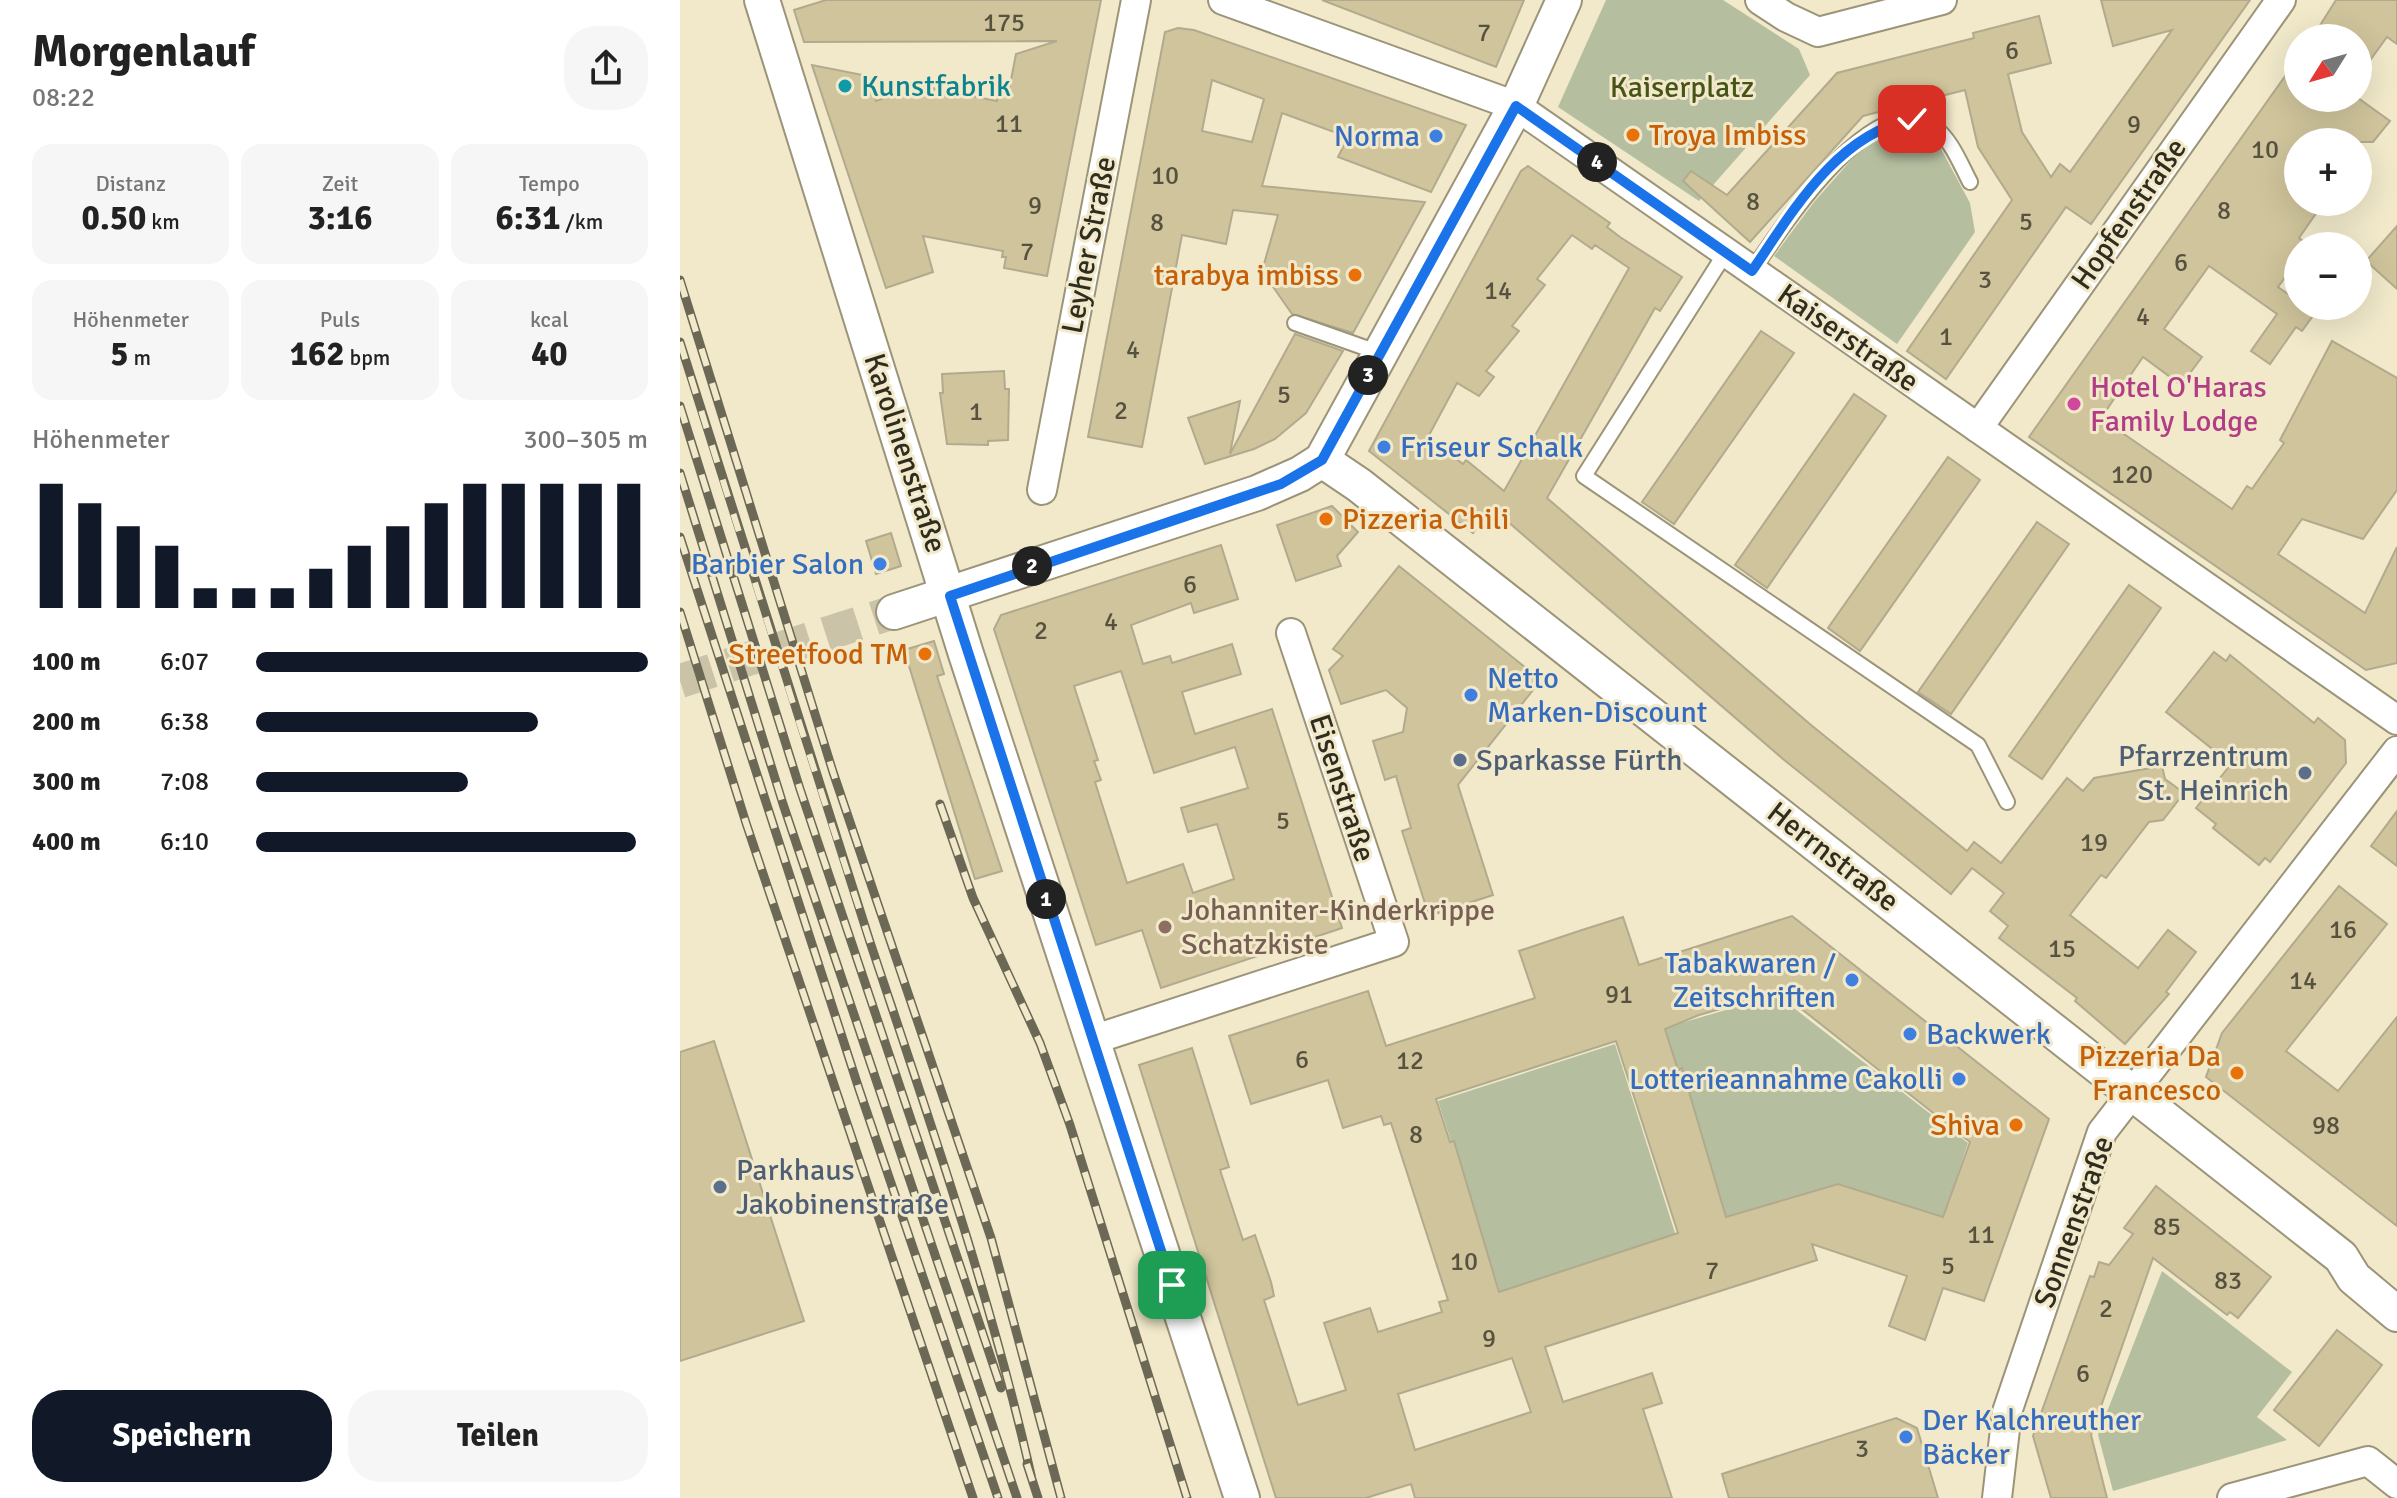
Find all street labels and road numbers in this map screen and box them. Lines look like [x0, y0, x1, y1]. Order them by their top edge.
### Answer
street label: Hopfenstraße [2063, 131, 2195, 297]
street label: Leyher Straße [1054, 153, 1124, 337]
street label: Kaiserstraße [1770, 276, 1926, 400]
street label: Karolinenstraße [855, 349, 955, 557]
street label: Eisenstraße [1301, 709, 1383, 867]
street label: Herrnstraße [1760, 794, 1906, 920]
street label: Sonnenstraße [2026, 1131, 2122, 1313]

